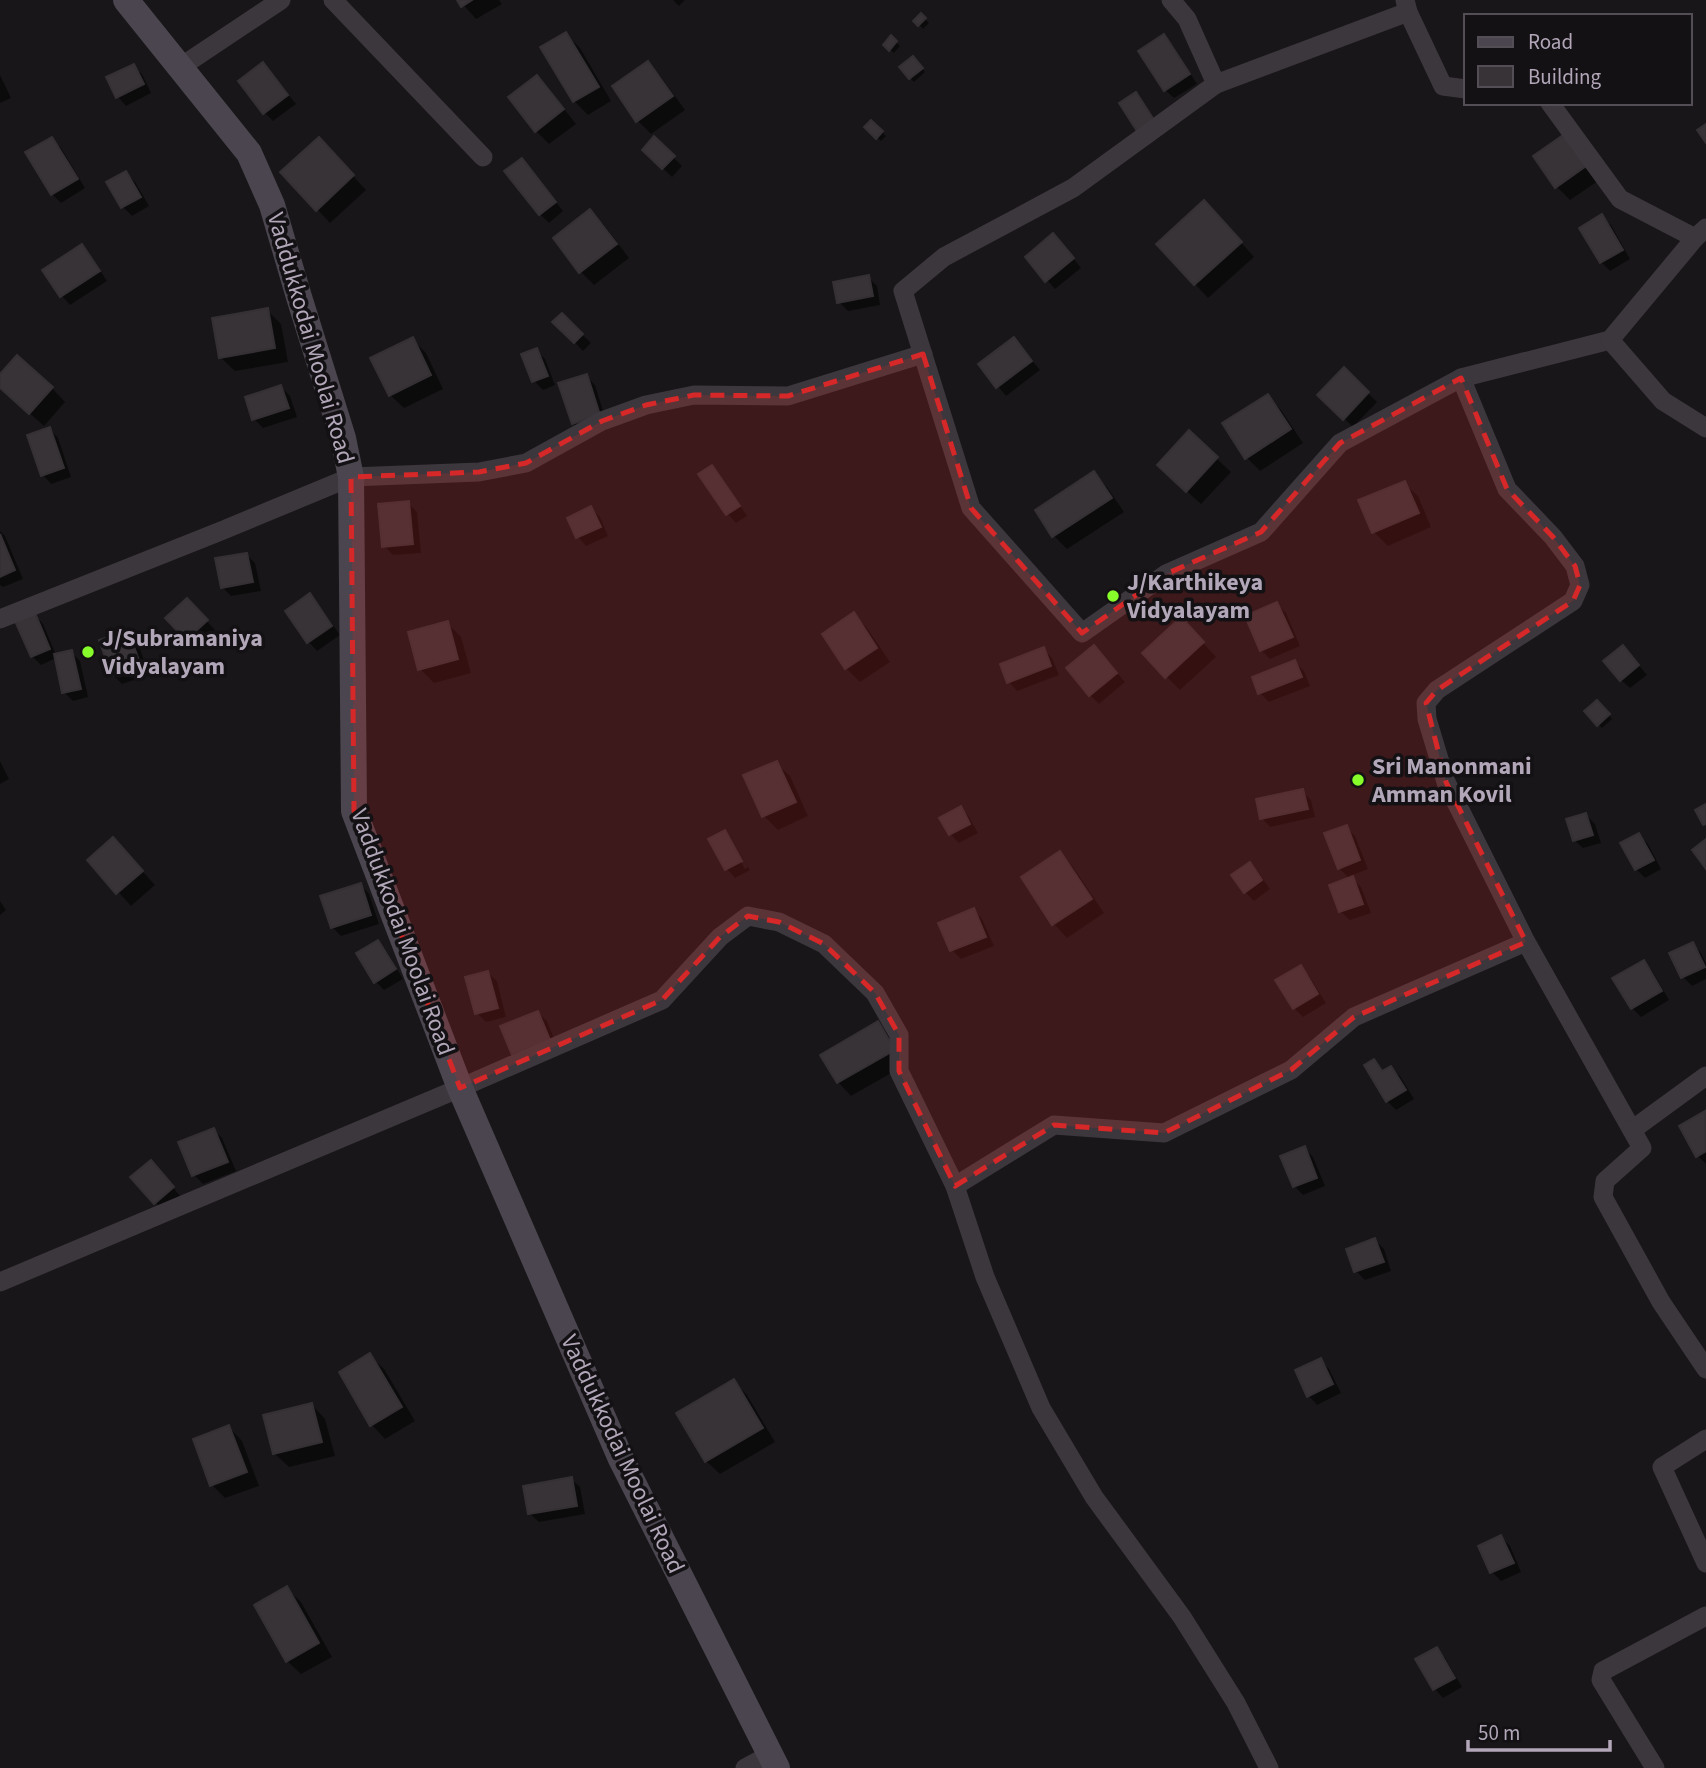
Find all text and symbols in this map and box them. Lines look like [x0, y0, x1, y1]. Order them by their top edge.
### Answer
legend [1464, 14, 1692, 105]
text: Road [1528, 27, 1573, 57]
text: Building [1528, 62, 1602, 92]
street label: Vaddukkodai Moolai Road [258, 208, 363, 468]
place label: J/Karthikeya Vidyalayam [1126, 565, 1263, 628]
marker: J/Karthikeya Vidyalayam [1105, 588, 1121, 604]
place label: J/Subramaniya Vidyalayam [101, 621, 263, 684]
marker: J/Subramaniya Vidyalayam [80, 644, 96, 660]
place label: Sri Manonmani Amman Kovil [1371, 749, 1532, 812]
marker: Sri Manonmani Amman Kovil [1350, 772, 1366, 788]
street label: Vaddukkodai Moolai Road [342, 804, 463, 1060]
street label: Vaddukkodai Moolai Road [552, 1329, 693, 1579]
scale bar [1468, 1708, 1610, 1752]
text: 50 m [1478, 1718, 1520, 1748]

